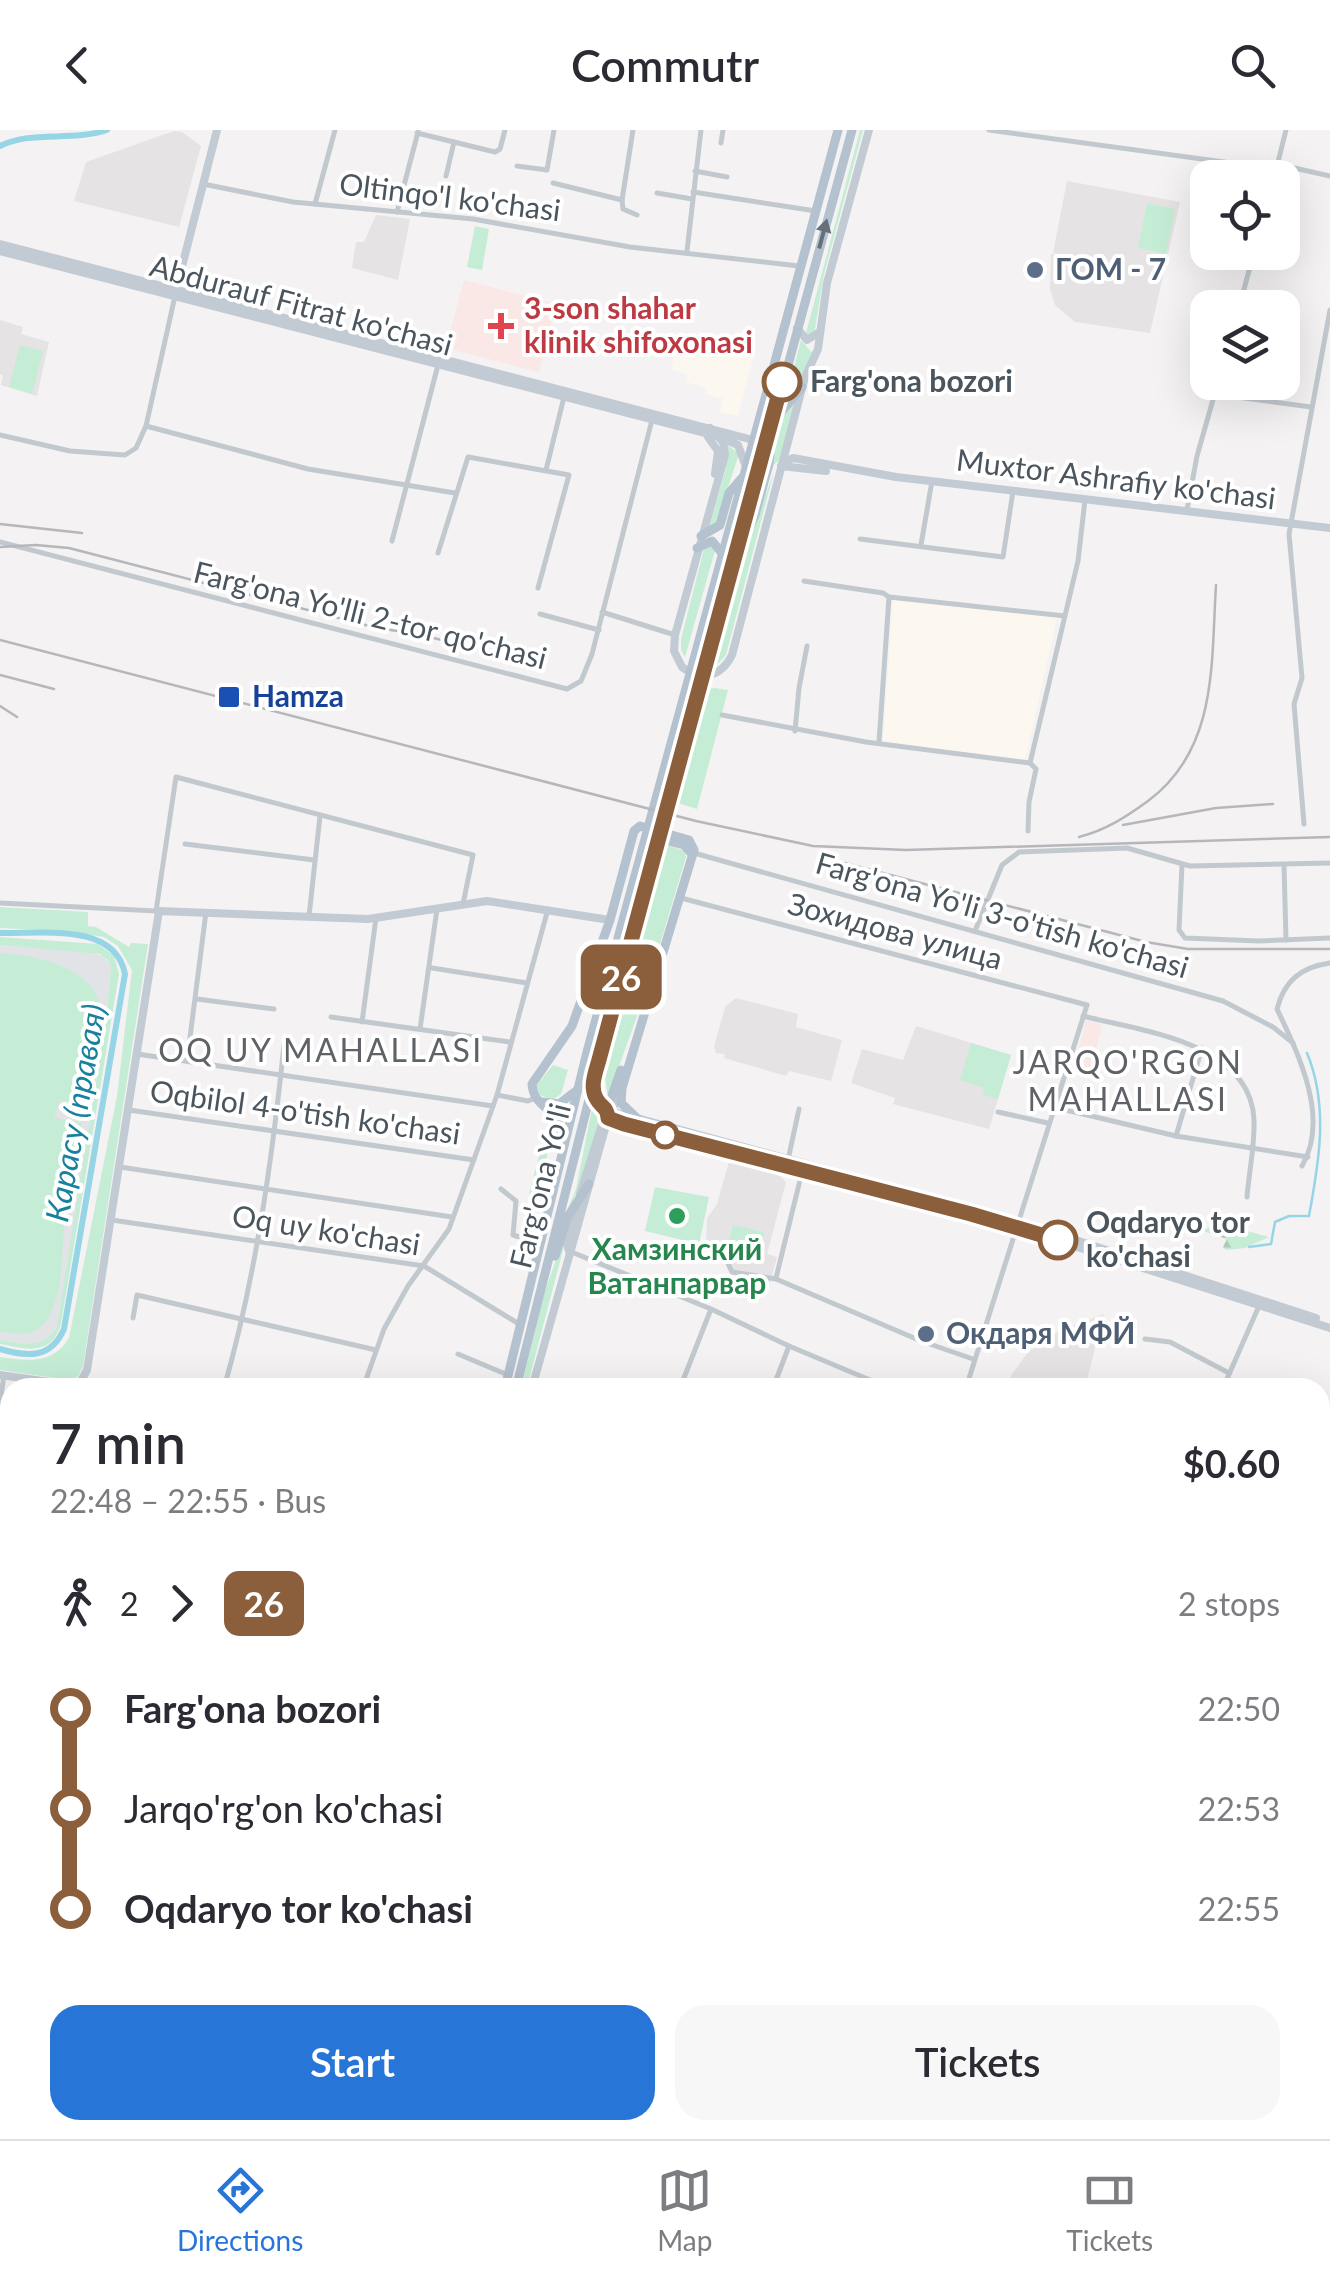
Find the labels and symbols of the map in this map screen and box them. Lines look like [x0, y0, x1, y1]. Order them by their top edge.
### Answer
street label: Oltinqo'l ko'chasi [338, 165, 563, 227]
one-way arrow [816, 218, 832, 249]
street label: Abdurauf Fitrat ko'chasi [146, 246, 457, 362]
place label: ГОМ - 7 [1055, 250, 1166, 286]
marker: ГОМ - 7 [1024, 259, 1046, 281]
place label: 3-son shahar klinik shifoxonasi [524, 289, 753, 359]
marker: 3-son shahar klinik shifoxonasi [488, 313, 514, 339]
place label: Farg'ona bozori [810, 362, 1013, 398]
marker: Farg'ona bozori [763, 363, 801, 401]
street label: Muxtor Ashrafiy ko'chasi [955, 441, 1278, 515]
street label: Farg'ona Yo'lli 2-tor qo'chasi [190, 553, 551, 675]
place label: Hamza [252, 677, 344, 713]
marker: Hamza [216, 684, 242, 710]
street label: Farg'ona Yo'li 3-o'tish ko'chasi [812, 844, 1193, 985]
street label: Зохидова улица [784, 884, 1007, 976]
line badge: 26 [576, 944, 666, 1010]
water label: Карасу (правая) [36, 1001, 113, 1225]
district label: OQ UY MAHALLASI [158, 1030, 484, 1069]
district label: JARQO'RGON MAHALLASI [1013, 1042, 1243, 1118]
street label: Oqbilol 4-o'tish ko'chasi [148, 1071, 463, 1151]
street label: Farg'ona Yo'li [501, 1099, 577, 1272]
unlabelled marker [652, 1122, 678, 1148]
street label: Oq uy ko'chasi [230, 1196, 423, 1262]
place label: Oqdaryo tor ko'chasi [1086, 1203, 1251, 1273]
marker: Хамзинский Ватанпарвар [666, 1205, 688, 1227]
marker: Oqdaryo tor ko'chasi [1039, 1221, 1077, 1259]
place label: Хамзинский Ватанпарвар [588, 1230, 766, 1300]
place label: Окдаря МФЙ [946, 1314, 1135, 1350]
marker: Окдаря МФЙ [915, 1323, 937, 1345]

